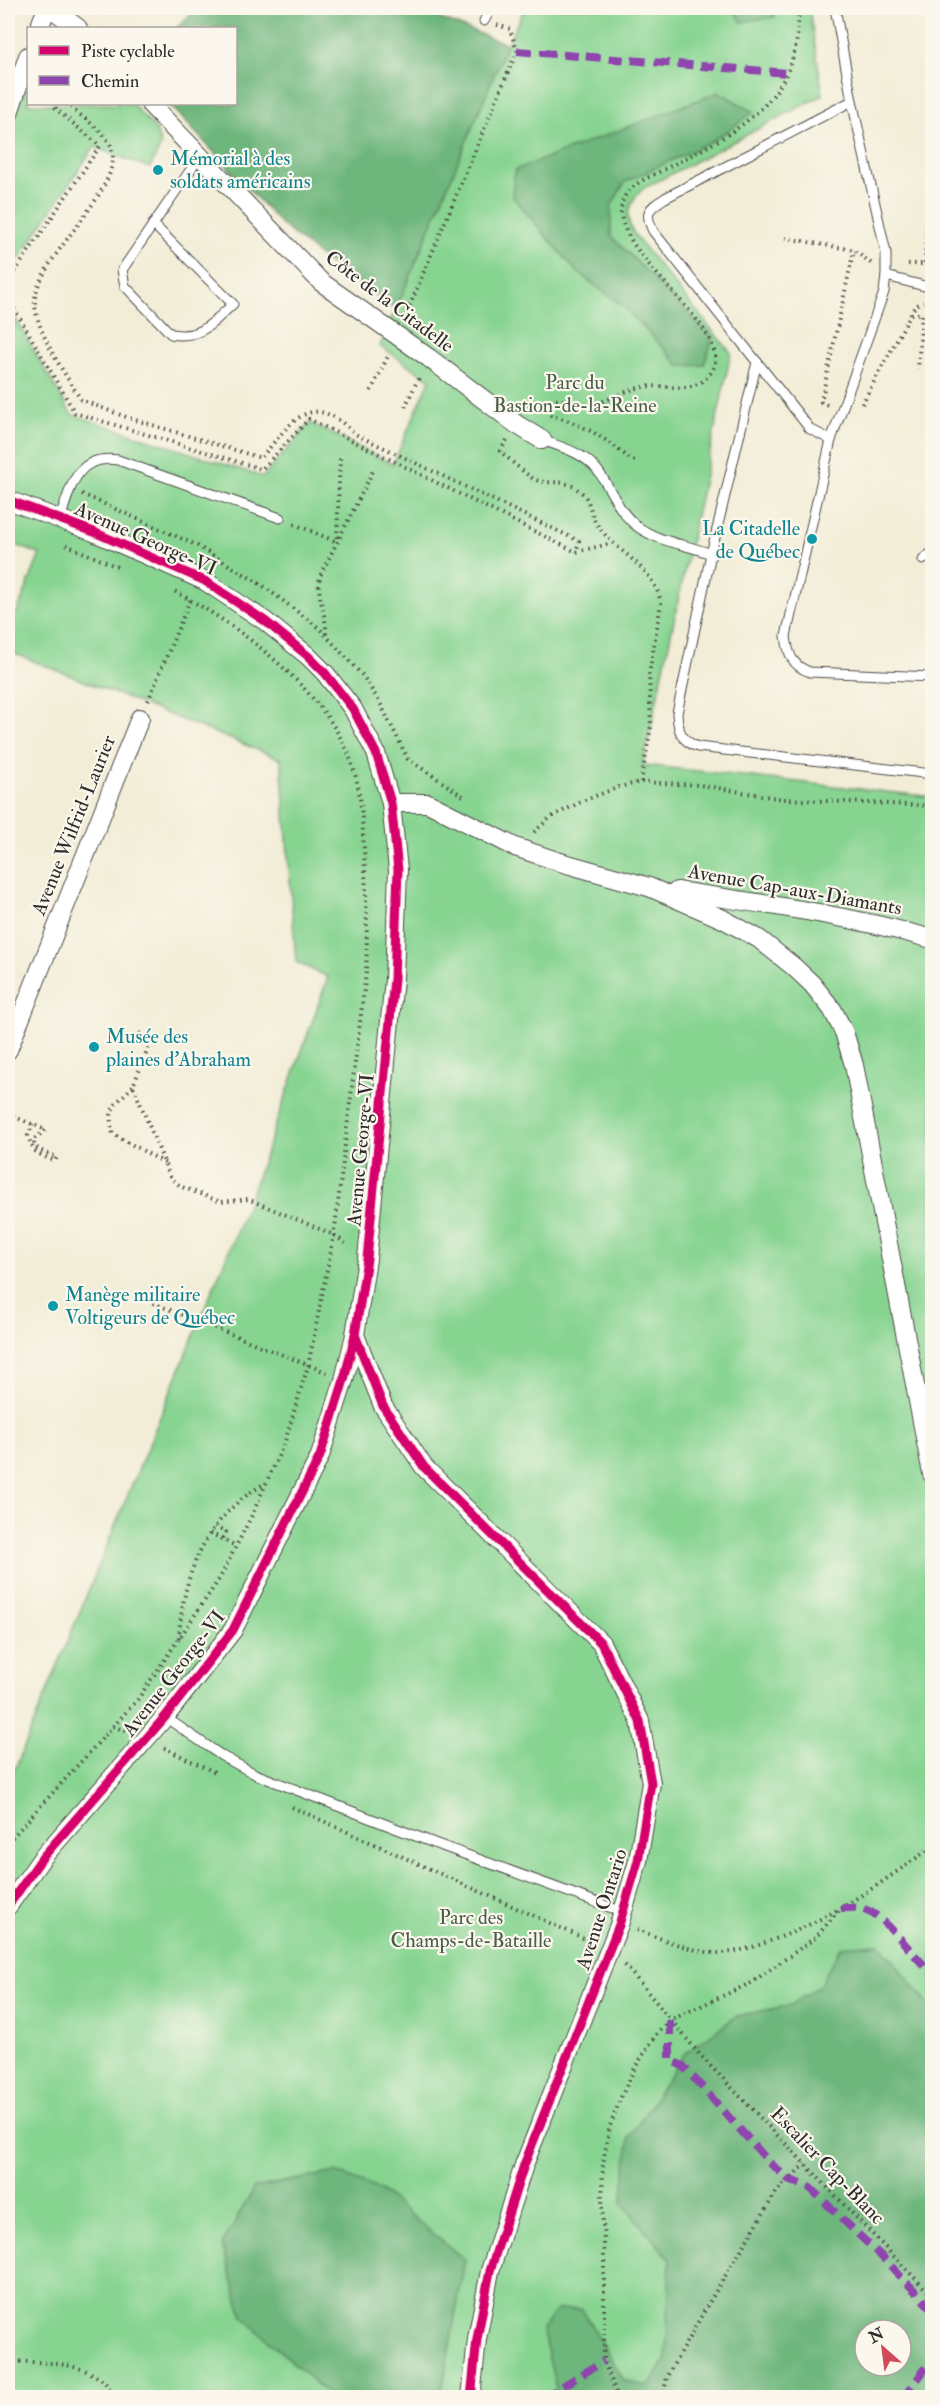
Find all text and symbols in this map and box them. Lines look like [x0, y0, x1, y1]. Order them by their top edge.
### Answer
legend [27, 27, 237, 105]
text: Piste cyclable [81, 40, 175, 63]
text: Chemin [81, 70, 139, 93]
place label: Mémorial à des soldats américains [170, 146, 311, 194]
marker: Mémorial à des soldats américains [151, 163, 165, 177]
street label: Côte de la Citadelle [321, 245, 459, 358]
park label: Parc du Bastion-de-la-Reine [493, 370, 657, 418]
street label: Avenue George-VI [70, 495, 221, 581]
place label: La Citadelle de Québec [702, 516, 800, 564]
marker: La Citadelle de Québec [805, 532, 819, 546]
street label: Avenue Wilfrid-Laurier [26, 731, 121, 920]
street label: Avenue Cap-aux-Diamants [685, 858, 904, 922]
place label: Musée des plaines d'Abraham [105, 1024, 251, 1073]
marker: Musée des plaines d'Abraham [87, 1040, 101, 1054]
street label: Avenue George-VI [341, 1073, 380, 1228]
place label: Manège militaire Voltigeurs de Québec [65, 1282, 235, 1330]
marker: Manège militaire Voltigeurs de Québec [46, 1299, 60, 1313]
street label: Avenue George-VI [116, 1605, 230, 1742]
street label: Avenue Ontario [570, 1846, 633, 1974]
park label: Parc des Champs-de-Bataille [391, 1905, 551, 1954]
street label: Escalier Cap-Blanc [764, 2101, 890, 2230]
north arrow [853, 2318, 913, 2378]
text: N [865, 2323, 888, 2348]

